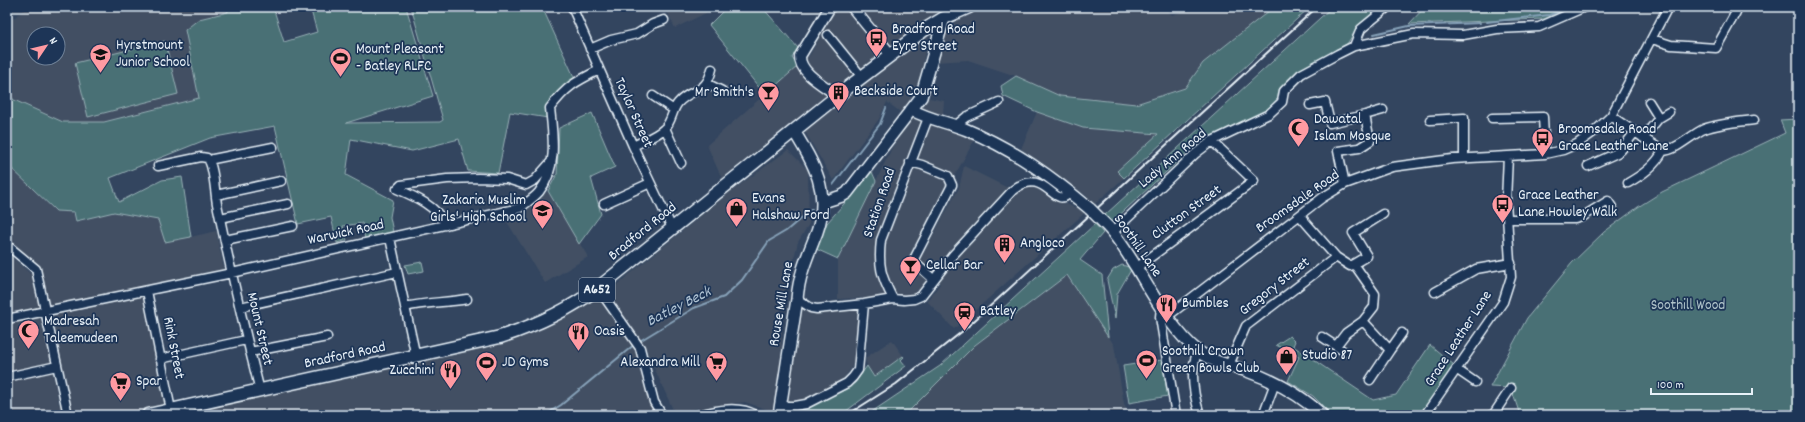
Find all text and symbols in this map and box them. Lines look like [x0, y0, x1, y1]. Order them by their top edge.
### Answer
place label: Bradford Road Eyre Street [892, 19, 975, 58]
north arrow [26, 26, 66, 66]
bus stop icon: Bradford Road Eyre Street [863, 26, 889, 59]
text: N [44, 35, 61, 49]
place label: Hyrstmount Junior School [116, 35, 190, 74]
place label: Mount Pleasant - Batley RLFC [356, 39, 444, 78]
school or university icon: Hyrstmount Junior School [88, 42, 114, 75]
sports icon: Mount Pleasant - Batley RLFC [327, 46, 353, 79]
street label: Taylor Street [608, 74, 658, 152]
building icon: Beckside Court [826, 79, 852, 112]
bar icon: Mr Smith's [756, 80, 782, 113]
place label: Beckside Court [854, 81, 938, 103]
place label: Mr Smith's [695, 82, 754, 104]
place label: Dawatal Islam Mosque [1314, 109, 1391, 148]
mosque icon: Dawatal Islam Mosque [1285, 116, 1311, 149]
place label: Broomsdale Road Grace Leather Lane [1558, 119, 1669, 158]
street label: Lady Ann Road [1134, 124, 1212, 194]
bus stop icon: Broomsdale Road Grace Leather Lane [1530, 126, 1556, 159]
street label: Station Road [858, 165, 902, 241]
street label: Broomsdale Road [1251, 165, 1345, 239]
street label: Clutton Street [1147, 180, 1227, 246]
place label: Grace Leather Lane Howley Walk [1518, 185, 1617, 224]
place label: Evans Halshaw Ford [752, 188, 830, 227]
place label: Zakaria Muslim Girls' High School [430, 190, 526, 229]
bus stop icon: Grace Leather Lane Howley Walk [1490, 192, 1516, 225]
shop icon: Evans Halshaw Ford [724, 195, 750, 228]
school or university icon: Zakaria Muslim Girls' High School [529, 197, 555, 230]
street label: Bradford Road [604, 197, 682, 267]
street label: Soothill Lane [1107, 210, 1167, 282]
street label: Warwick Road [306, 214, 386, 252]
building icon: Angloco [991, 231, 1017, 264]
place label: Angloco [1020, 233, 1065, 255]
street label: Gregory Street [1235, 252, 1315, 322]
bar icon: Cellar Bar [897, 253, 923, 286]
place label: Cellar Bar [926, 255, 983, 277]
street label: Rouse Mill Lane [764, 260, 800, 348]
road number: A652 [579, 278, 615, 302]
water label: Batley Beck [643, 280, 717, 333]
street label: Grace Leather Lane [1420, 286, 1499, 391]
street label: Mount Street [240, 290, 278, 368]
restaurant icon: Bumbles [1153, 291, 1179, 324]
place label: Bumbles [1182, 293, 1229, 315]
park label: Soothill Wood [1651, 295, 1725, 317]
station icon: Batley [951, 299, 977, 332]
place label: Batley [980, 301, 1017, 323]
place label: Madresah Taleemudeen [44, 311, 118, 350]
street label: Rink Street [156, 315, 190, 381]
mosque icon: Madresah Taleemudeen [15, 318, 41, 351]
restaurant icon: Oasis [565, 319, 591, 352]
place label: Oasis [594, 321, 625, 343]
street label: Bradford Road [302, 337, 388, 375]
place label: Soothill Crown Green Bowls Club [1162, 341, 1259, 380]
shop icon: Studio 87 [1274, 343, 1300, 376]
place label: Studio 87 [1302, 345, 1353, 367]
sports icon: Soothill Crown Green Bowls Club [1133, 348, 1159, 381]
sports icon: JD Gyms [474, 350, 500, 383]
supermarket icon: Alexandra Mill [703, 350, 729, 383]
place label: JD Gyms [502, 352, 549, 374]
place label: Alexandra Mill [620, 352, 700, 374]
restaurant icon: Zucchini [437, 358, 463, 391]
place label: Zucchini [390, 360, 434, 382]
supermarket icon: Spar [107, 369, 133, 402]
scale bar [1651, 370, 1752, 396]
place label: Spar [136, 371, 163, 393]
text: 100 m [1657, 377, 1684, 394]

